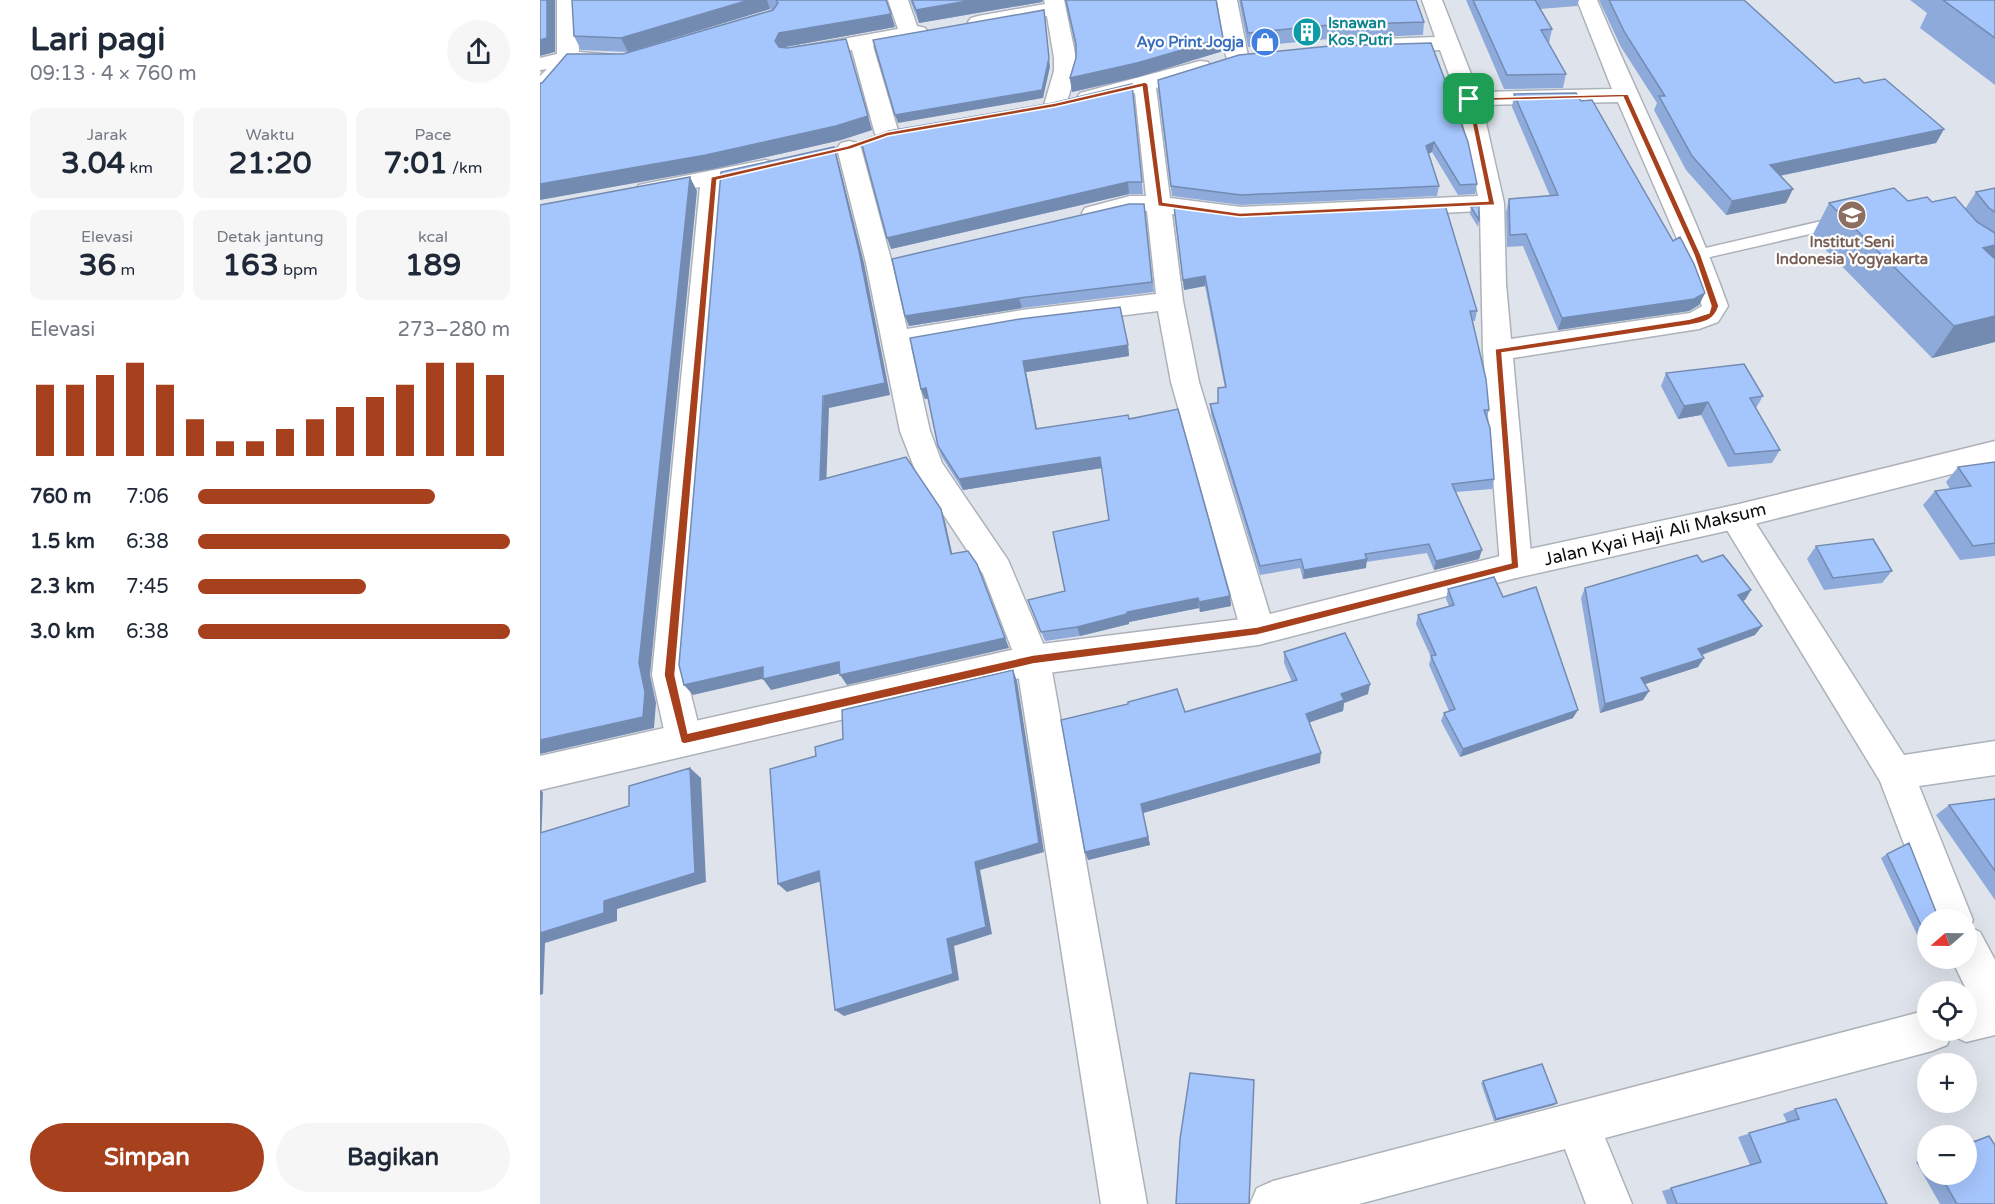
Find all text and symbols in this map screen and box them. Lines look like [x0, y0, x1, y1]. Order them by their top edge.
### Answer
place label: Isnawan Kos Putri [1328, 14, 1393, 49]
building icon: Isnawan Kos Putri [1291, 16, 1323, 48]
text: Lari pagi [30, 20, 165, 59]
button: share [447, 20, 510, 83]
shop icon: Ayo Print Jogja [1249, 26, 1281, 58]
place label: Ayo Print Jogja [1137, 33, 1244, 52]
text: 09:13 · 4 × 760 m [30, 62, 197, 86]
pin [1443, 73, 1494, 124]
icon: arrive [1452, 82, 1485, 115]
text: Jarak [87, 125, 127, 145]
text: Waktu [245, 125, 295, 145]
text: Pace [415, 125, 451, 145]
text: 3.04 [61, 145, 125, 182]
text: 21:20 [228, 145, 312, 182]
text: 7:01 [384, 145, 448, 182]
text: km [125, 158, 153, 178]
text: /km [448, 158, 482, 178]
school or university icon: Institut Seni Indonesia Yogyakarta [1836, 199, 1868, 231]
text: Elevasi [81, 227, 133, 247]
text: Detak jantung [216, 227, 324, 247]
text: kcal [418, 227, 448, 247]
place label: Institut Seni Indonesia Yogyakarta [1776, 233, 1928, 269]
text: 36 [79, 247, 116, 284]
text: 163 [222, 247, 279, 284]
text: 189 [405, 247, 461, 284]
text: m [116, 260, 135, 280]
text: bpm [279, 260, 318, 280]
text: Elevasi [30, 318, 95, 342]
text: 273–280 m [397, 318, 510, 342]
text: 760 m [30, 485, 91, 509]
text: 7:06 [126, 485, 169, 509]
street label: Jalan Kyai Haji Ali Maksum [1542, 498, 1768, 570]
text: 1.5 km [30, 530, 95, 554]
text: 6:38 [126, 530, 169, 554]
text: 2.3 km [30, 575, 95, 599]
text: 7:45 [126, 575, 169, 599]
text: 3.0 km [30, 620, 95, 644]
text: 6:38 [126, 620, 169, 644]
north arrow [1917, 909, 1977, 969]
map controls [1917, 909, 1977, 1185]
button: locate [1917, 981, 1977, 1041]
button: + [1917, 1053, 1977, 1113]
button: Simpan [30, 1123, 264, 1192]
button: Bagikan [276, 1123, 510, 1192]
button: − [1917, 1125, 1977, 1185]

